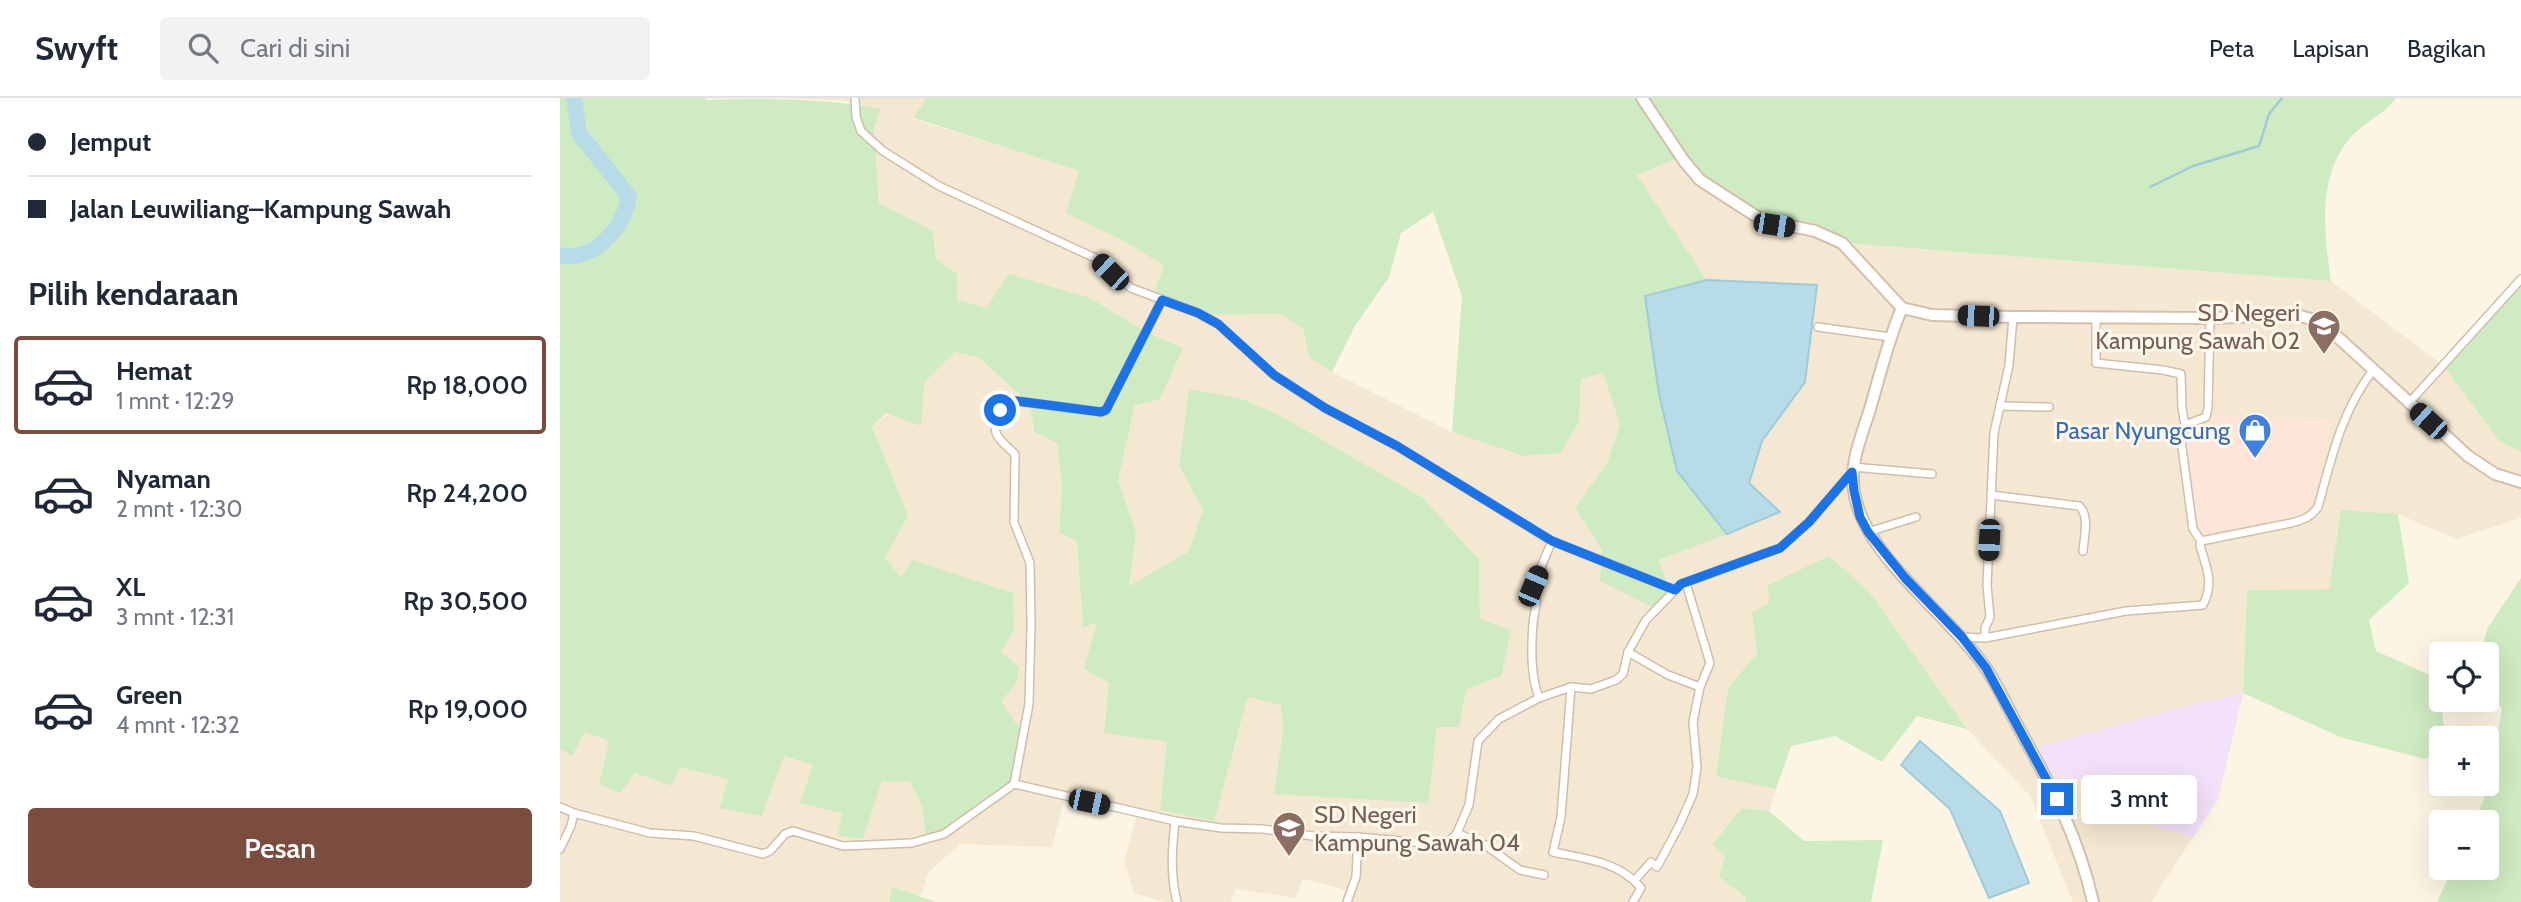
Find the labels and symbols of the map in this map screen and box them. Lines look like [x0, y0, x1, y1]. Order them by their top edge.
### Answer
car [1752, 211, 1797, 239]
car [1088, 250, 1133, 294]
place label: SD Negeri Kampung Sawah 02 [2095, 298, 2300, 355]
car [1957, 305, 2000, 327]
school or university icon: SD Negeri Kampung Sawah 02 [2305, 307, 2343, 356]
route start [984, 394, 1016, 426]
car [2406, 399, 2451, 443]
shop icon: Pasar Nyungcung [2236, 411, 2274, 460]
place label: Pasar Nyungcung [2055, 416, 2231, 445]
car [1978, 518, 2001, 562]
car [1516, 563, 1551, 609]
callout: 3 mnt [2082, 774, 2197, 824]
route end [2041, 783, 2073, 815]
car [1067, 787, 1112, 817]
place label: SD Negeri Kampung Sawah 04 [1314, 800, 1520, 857]
school or university icon: SD Negeri Kampung Sawah 04 [1270, 809, 1308, 858]

